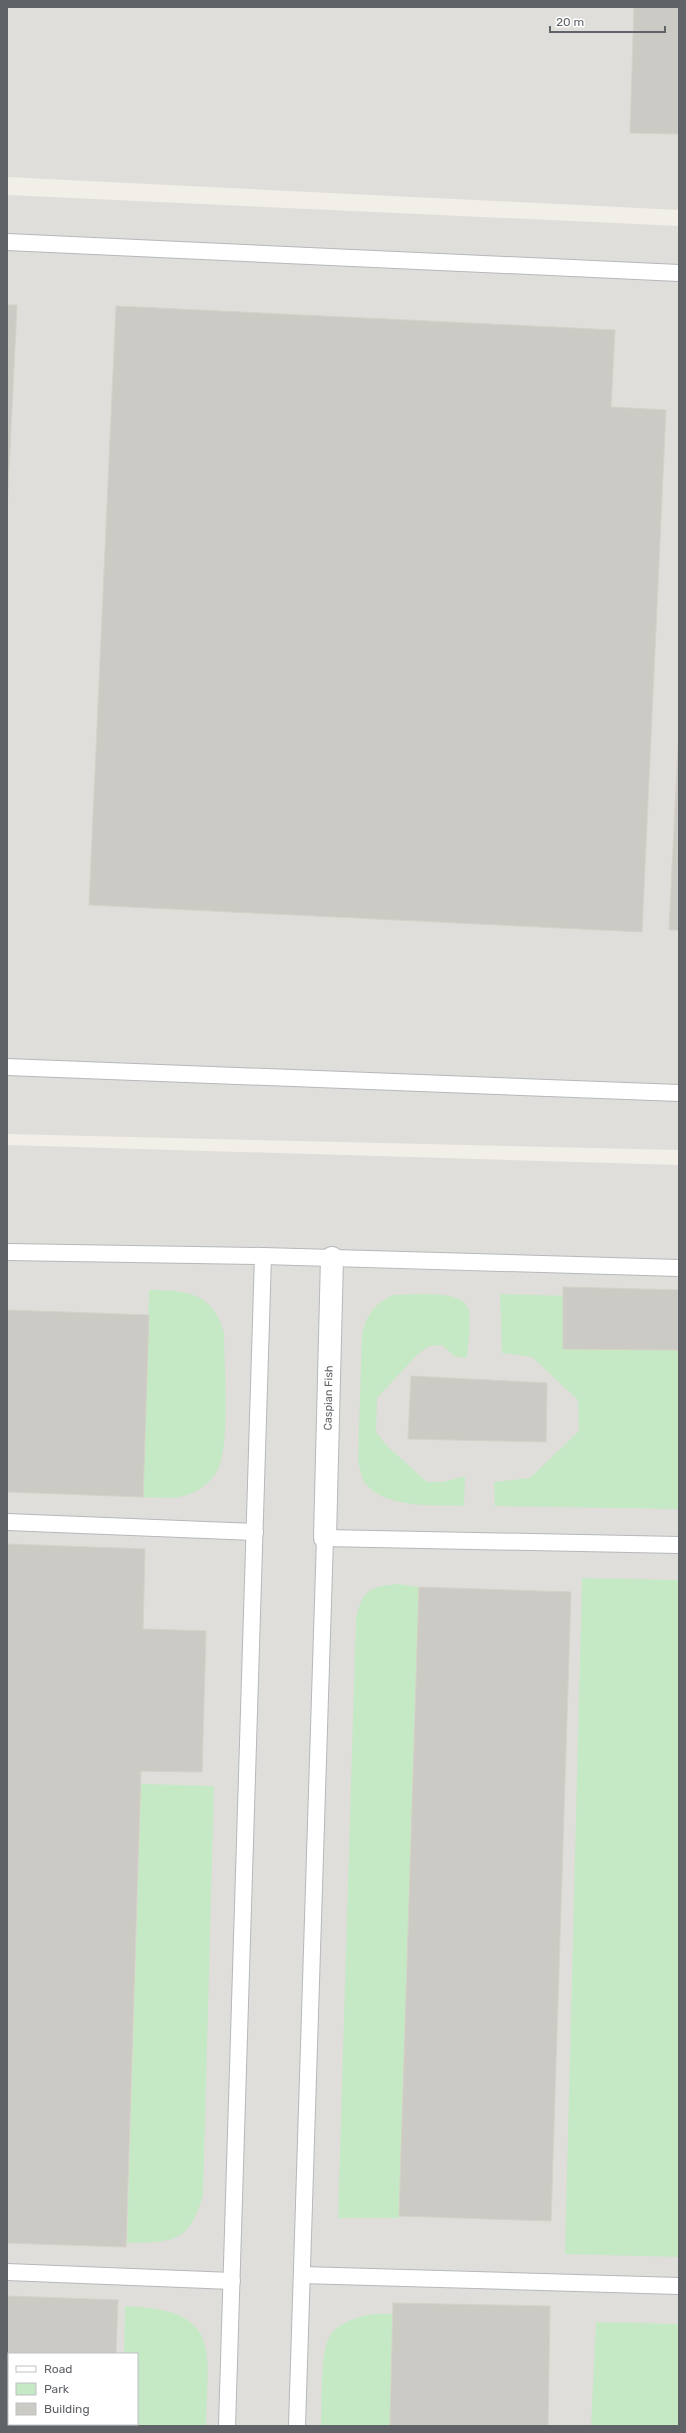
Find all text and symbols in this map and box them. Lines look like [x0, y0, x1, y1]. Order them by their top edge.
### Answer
scale bar [550, 8, 665, 34]
text: 20 m [556, 15, 584, 29]
street label: Caspian Fish [321, 1365, 336, 1431]
legend [8, 2353, 138, 2425]
text: Road [44, 2362, 72, 2376]
text: Park [44, 2382, 70, 2396]
text: Building [44, 2402, 90, 2416]

